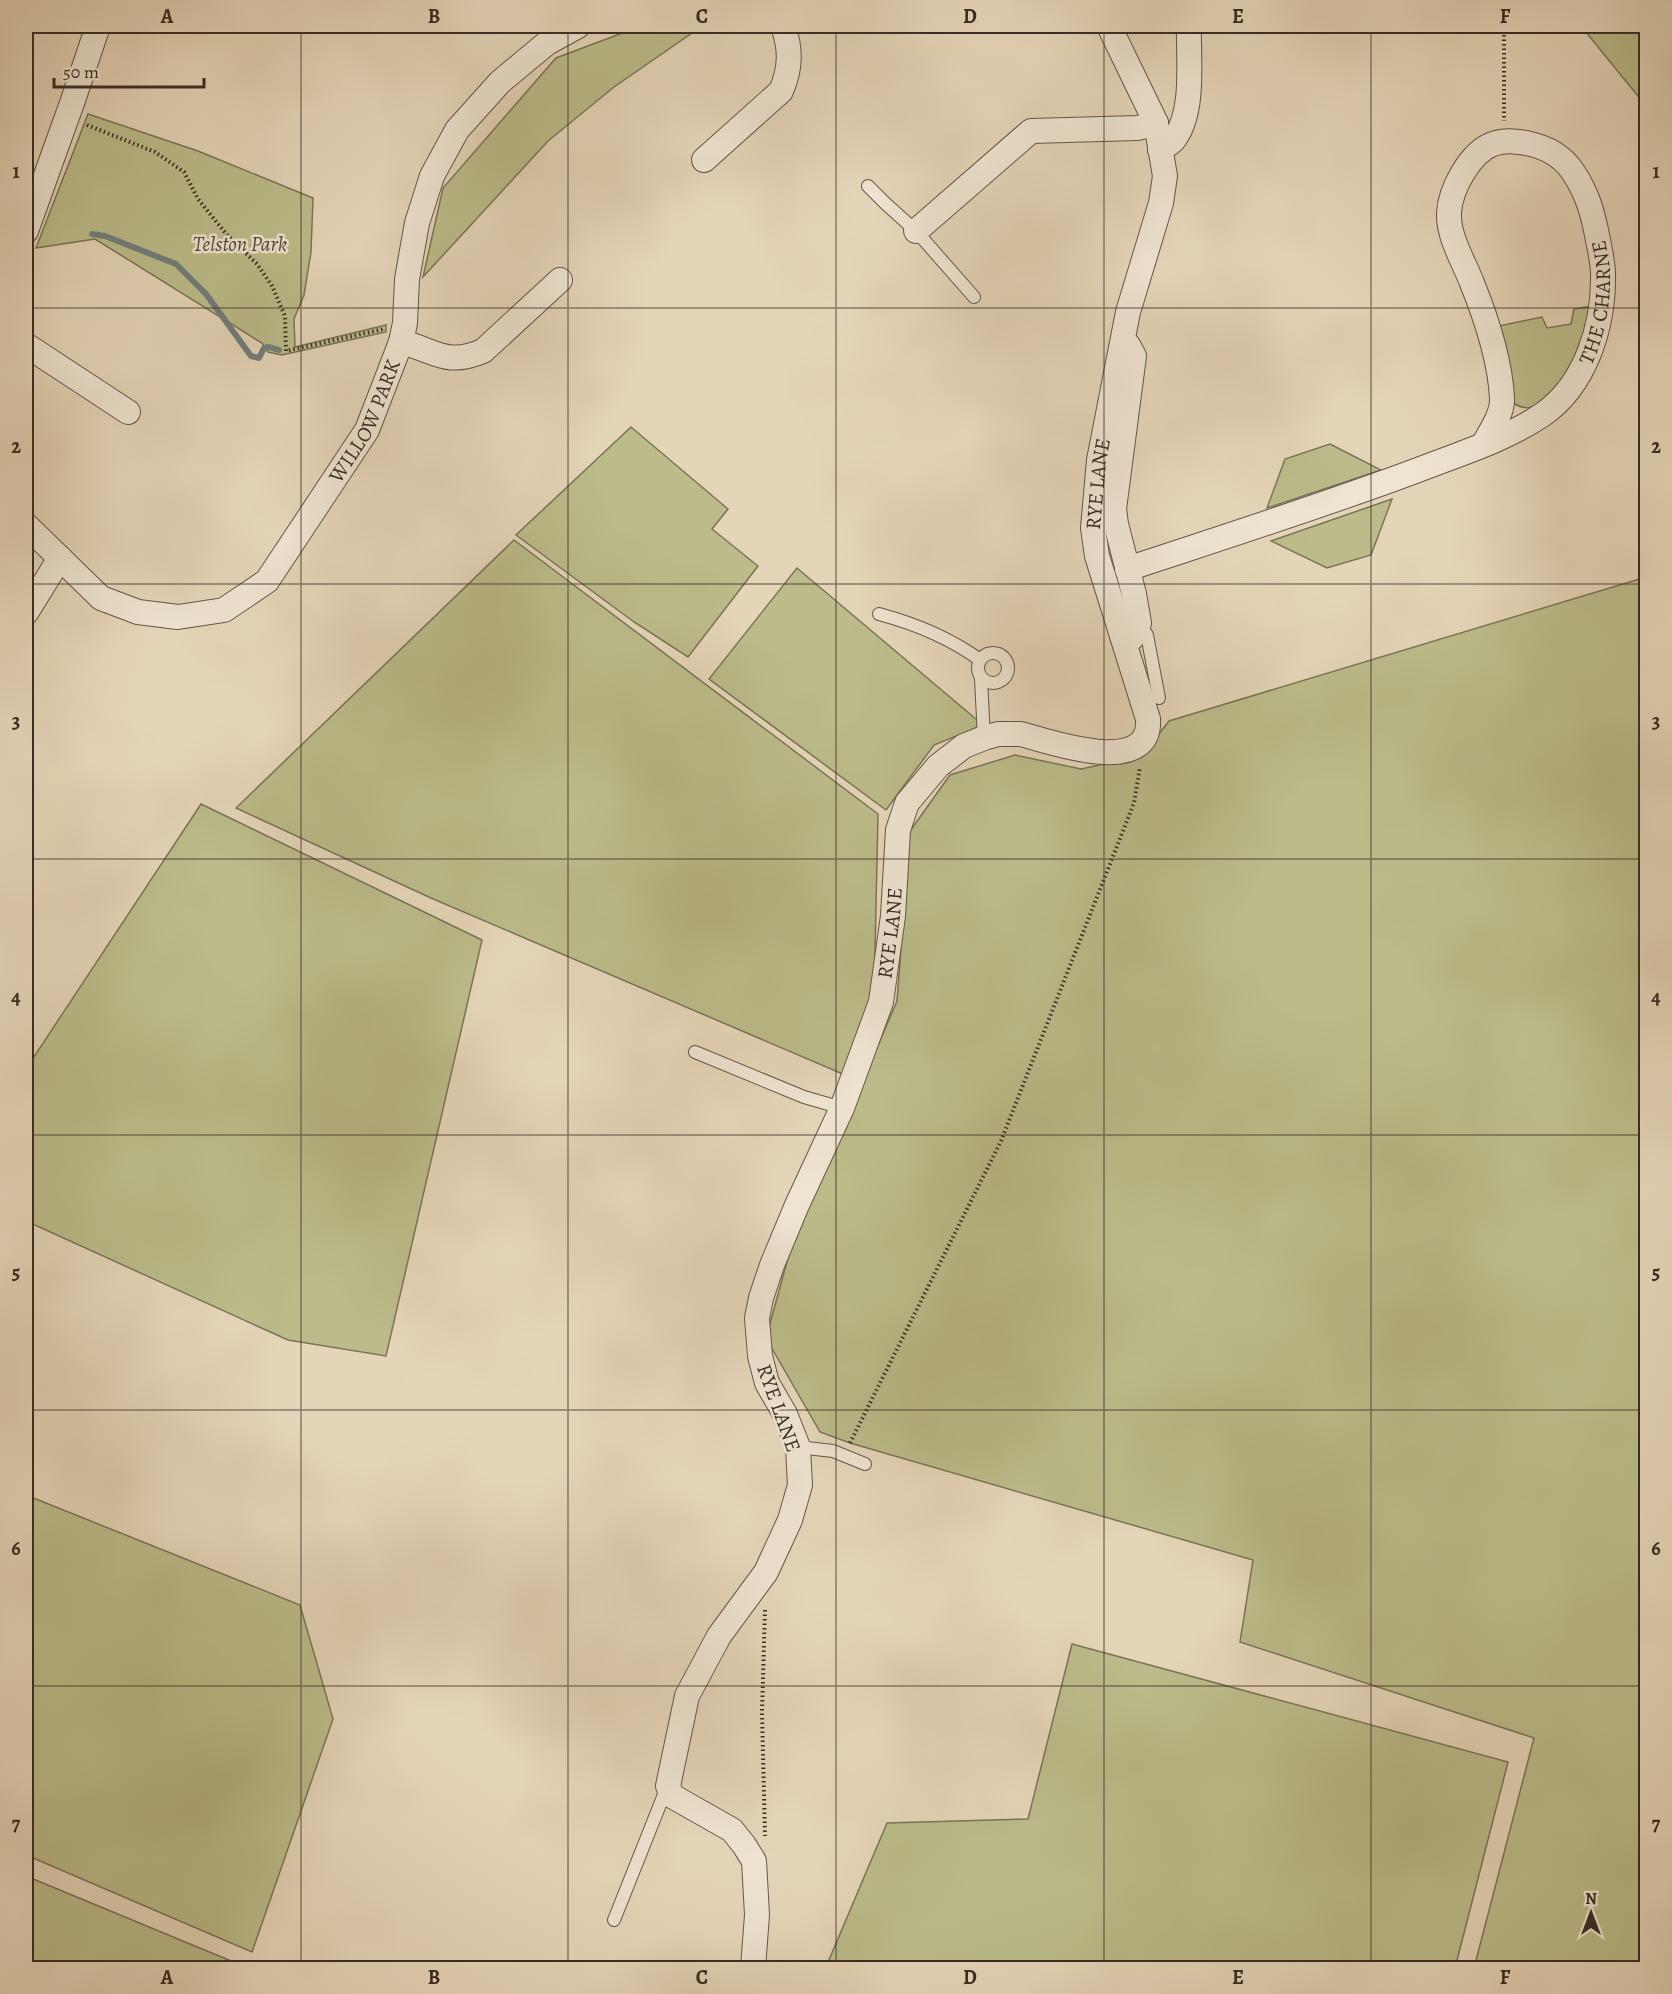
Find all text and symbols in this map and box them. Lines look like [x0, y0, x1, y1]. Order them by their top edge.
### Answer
text: A [160, 3, 174, 30]
text: B [428, 3, 440, 30]
text: C [696, 3, 708, 30]
text: D [963, 3, 977, 30]
text: E [1232, 3, 1244, 30]
text: F [1500, 3, 1511, 30]
scale bar [54, 51, 204, 89]
text: 50 m [63, 60, 99, 84]
text: 1 [12, 158, 20, 185]
text: 1 [1652, 158, 1660, 185]
park label: Telston Park [193, 230, 287, 258]
street label: THE CHARNE [1572, 238, 1617, 369]
street label: WILLOW PARK [321, 355, 407, 489]
text: 2 [11, 433, 21, 460]
text: 2 [1651, 433, 1661, 460]
street label: RYE LANE [1079, 436, 1117, 531]
text: 3 [12, 708, 20, 735]
text: 3 [1652, 708, 1660, 735]
street label: RYE LANE [870, 887, 909, 981]
text: 4 [11, 984, 21, 1011]
text: 4 [1651, 984, 1661, 1011]
text: 5 [12, 1259, 20, 1286]
text: 5 [1652, 1259, 1660, 1286]
street label: RYE LANE [750, 1360, 808, 1456]
text: 6 [11, 1535, 21, 1562]
text: 6 [1651, 1535, 1661, 1562]
text: 7 [12, 1810, 21, 1837]
text: 7 [1652, 1810, 1661, 1837]
north arrow [1561, 1883, 1621, 1943]
text: N [1585, 1888, 1597, 1910]
text: A [160, 1964, 174, 1991]
text: B [428, 1964, 440, 1991]
text: C [696, 1964, 708, 1991]
text: D [963, 1964, 977, 1991]
text: E [1232, 1964, 1244, 1991]
text: F [1500, 1964, 1511, 1991]

